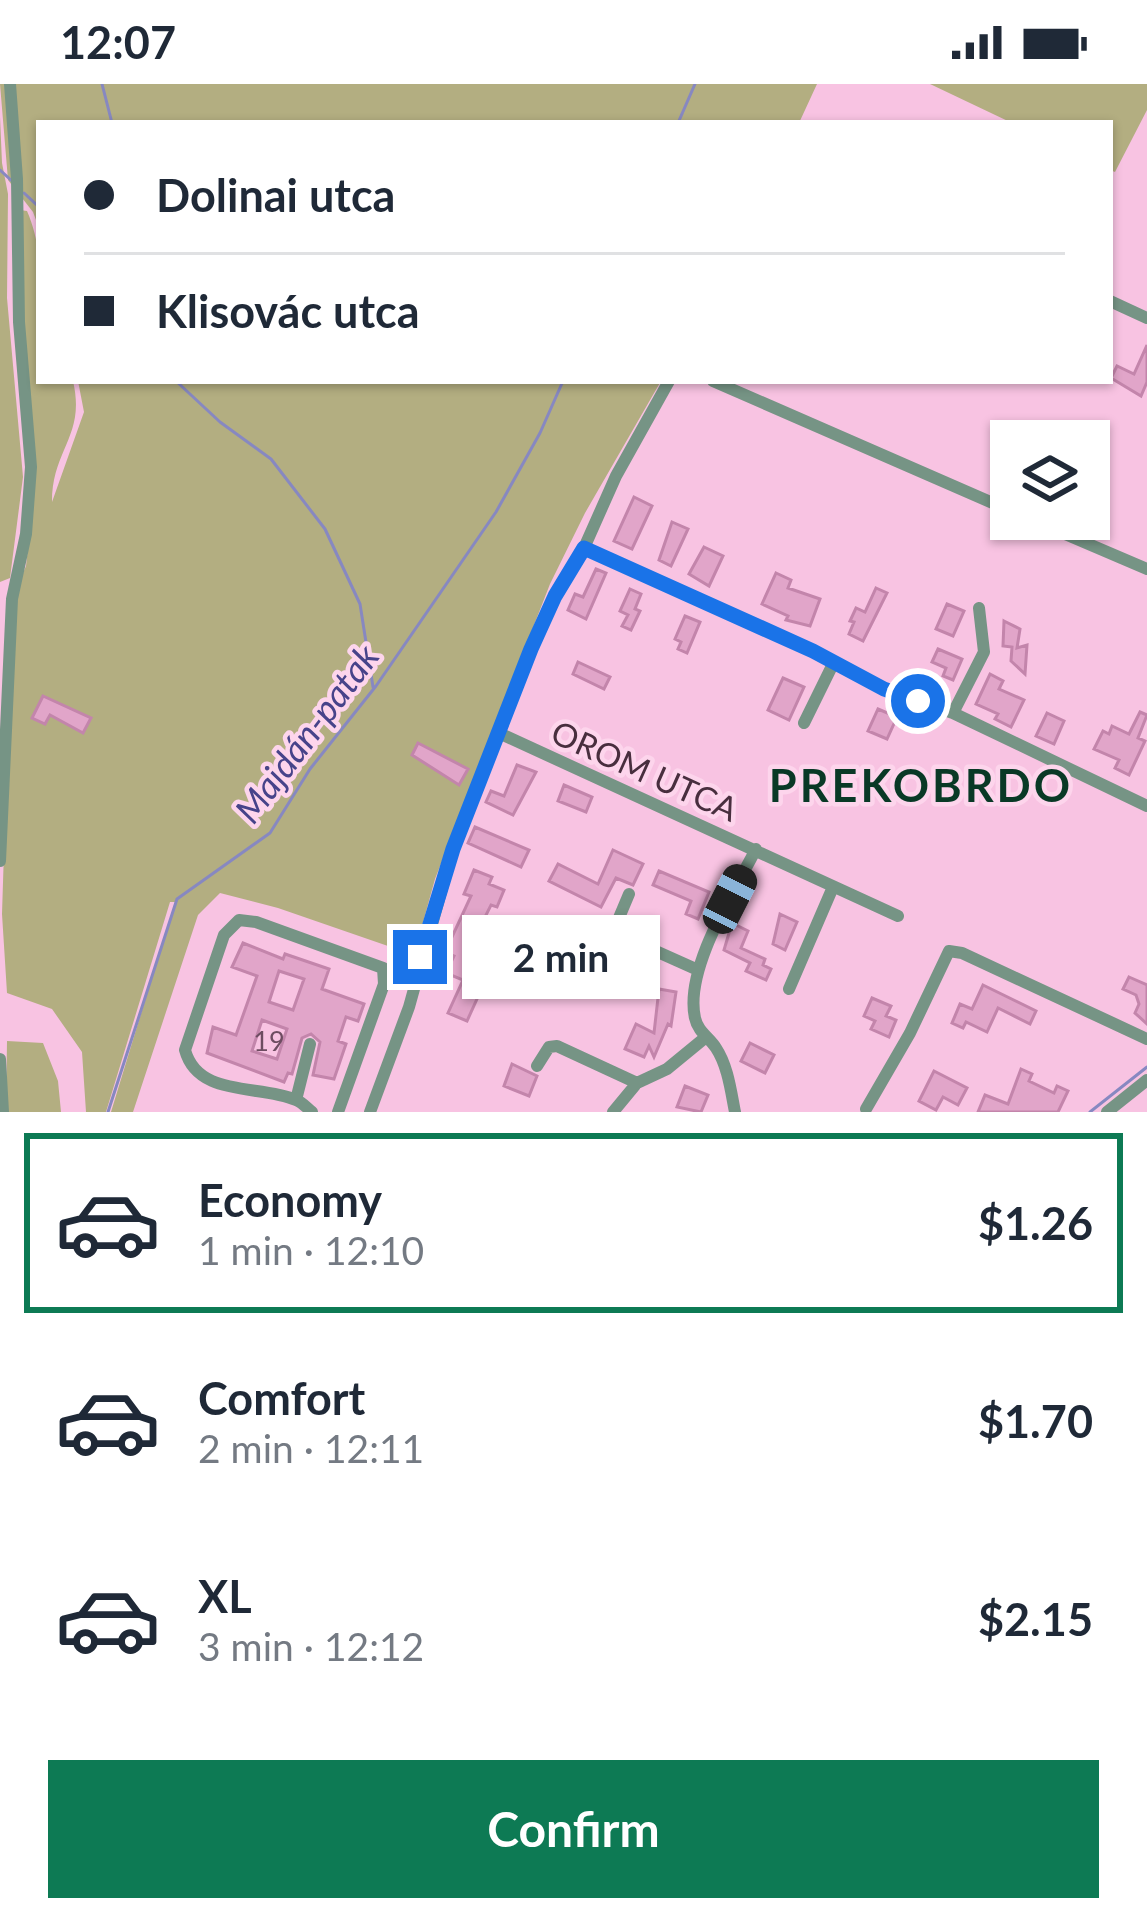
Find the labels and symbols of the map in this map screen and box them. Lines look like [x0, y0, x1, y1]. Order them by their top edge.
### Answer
water label: Majdán-patak [225, 635, 388, 831]
route start [891, 674, 945, 728]
street label: OROM UTCA [546, 711, 745, 829]
district label: PREKOBRDO [769, 758, 1073, 812]
car [698, 859, 762, 939]
callout: 2 min [462, 915, 660, 999]
route end [393, 930, 447, 984]
house number: 19 [253, 1024, 285, 1057]

